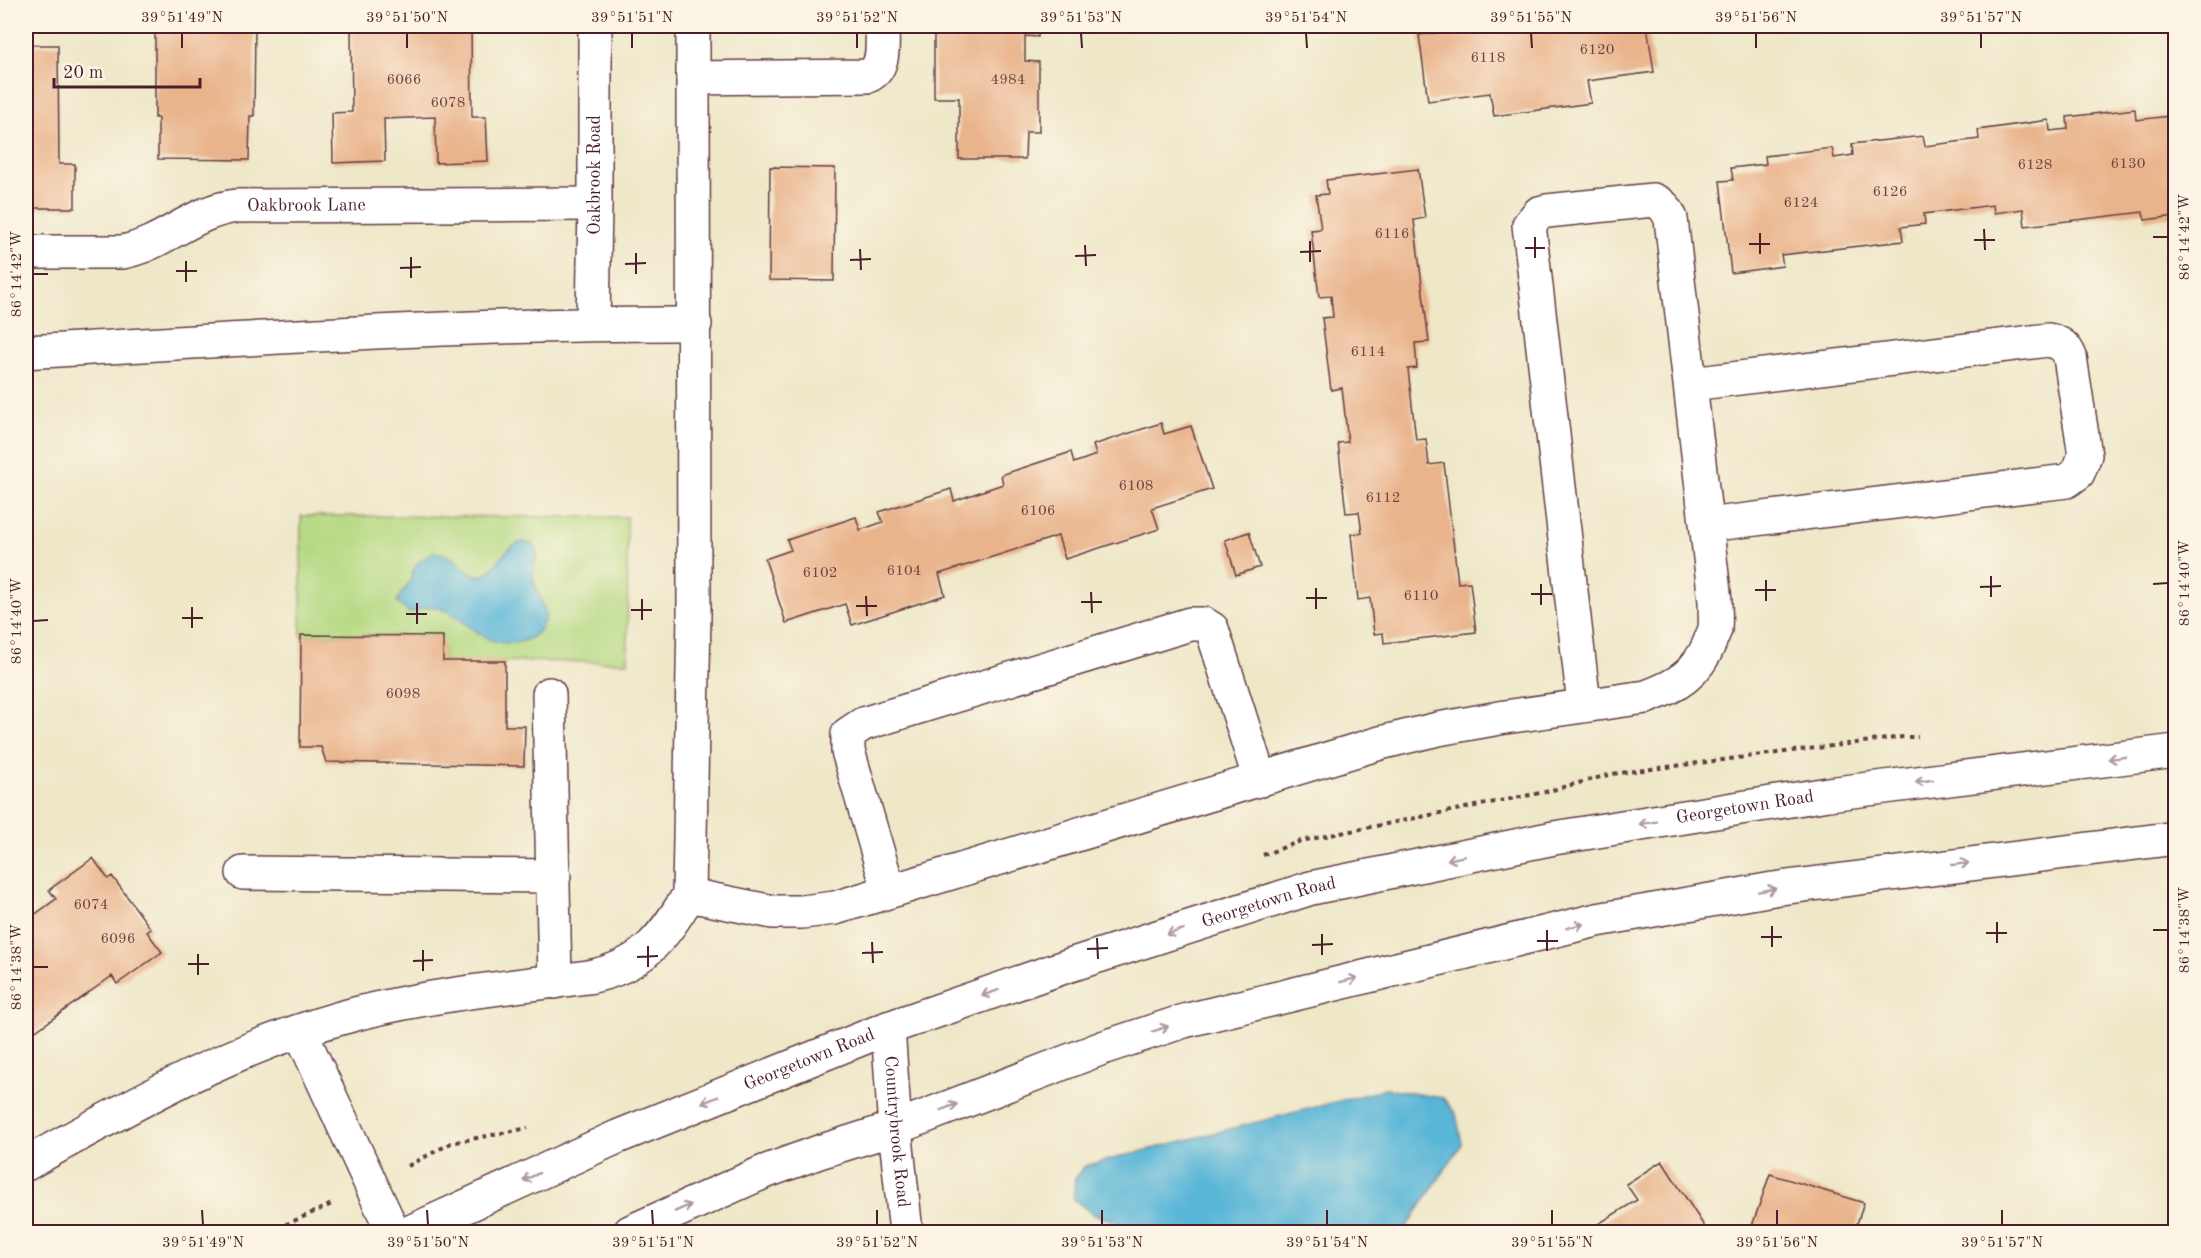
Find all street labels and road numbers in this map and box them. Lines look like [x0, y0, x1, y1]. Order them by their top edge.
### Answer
street label: Oakbrook Road [585, 115, 604, 235]
street label: Oakbrook Lane [247, 196, 366, 215]
street label: Georgetown Road [1675, 787, 1815, 827]
street label: Georgetown Road [1200, 874, 1338, 931]
street label: Georgetown Road [741, 1025, 877, 1094]
street label: Countrybrook Road [881, 1055, 912, 1209]

